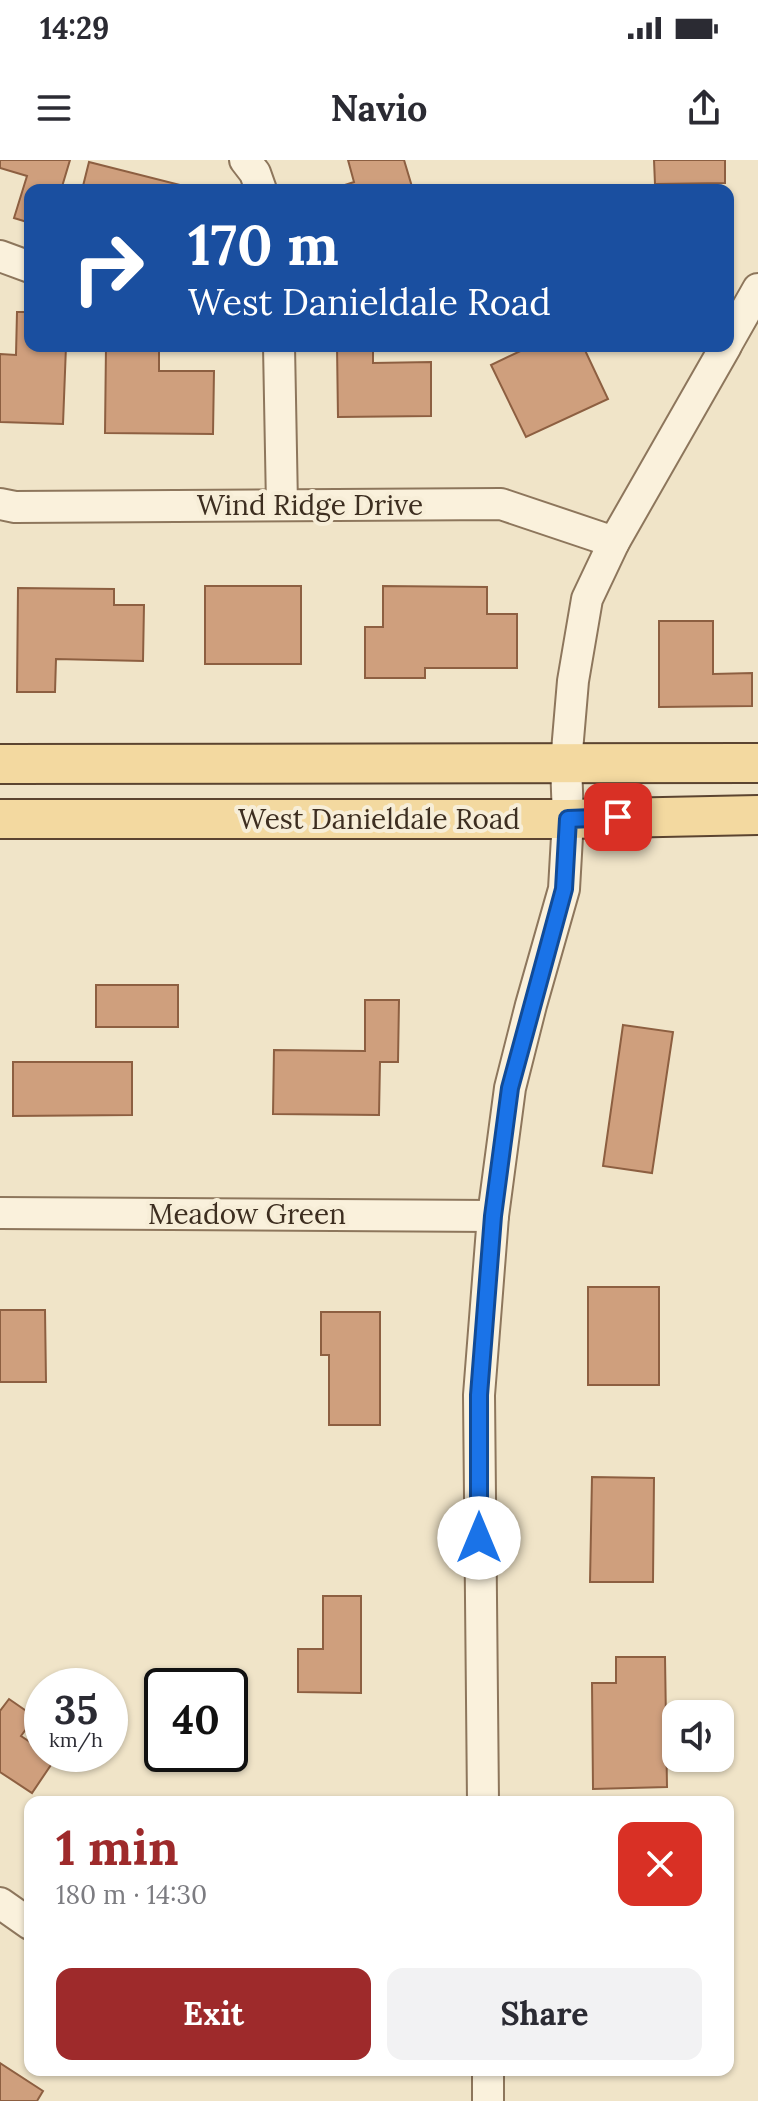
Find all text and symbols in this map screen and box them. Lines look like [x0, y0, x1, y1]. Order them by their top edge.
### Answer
text: 14:29 [40, 9, 109, 47]
text: Navio [331, 85, 427, 131]
icon: menu [32, 86, 76, 130]
icon: share [682, 86, 726, 130]
text: 170 m [188, 209, 339, 280]
icon: right [56, 216, 160, 320]
text: West Danieldale Road [188, 279, 551, 325]
street label: Wind Ridge Drive [197, 487, 423, 523]
pin [584, 783, 652, 851]
icon: arrive [596, 795, 640, 839]
street label: West Danieldale Road [238, 801, 520, 837]
street label: Meadow Green [148, 1196, 346, 1232]
position arrow [437, 1496, 521, 1580]
speed limit sign: 40 [144, 1668, 248, 1772]
text: 35 [54, 1684, 98, 1735]
map controls [662, 1700, 734, 1772]
button: sound [662, 1700, 734, 1772]
text: km/h [49, 1727, 103, 1752]
text: 1 min [56, 1817, 179, 1878]
button: close [618, 1822, 702, 1906]
text: 180 m · 14:30 [56, 1878, 207, 1911]
button: Exit [56, 1968, 371, 2060]
button: Share [387, 1968, 702, 2060]

